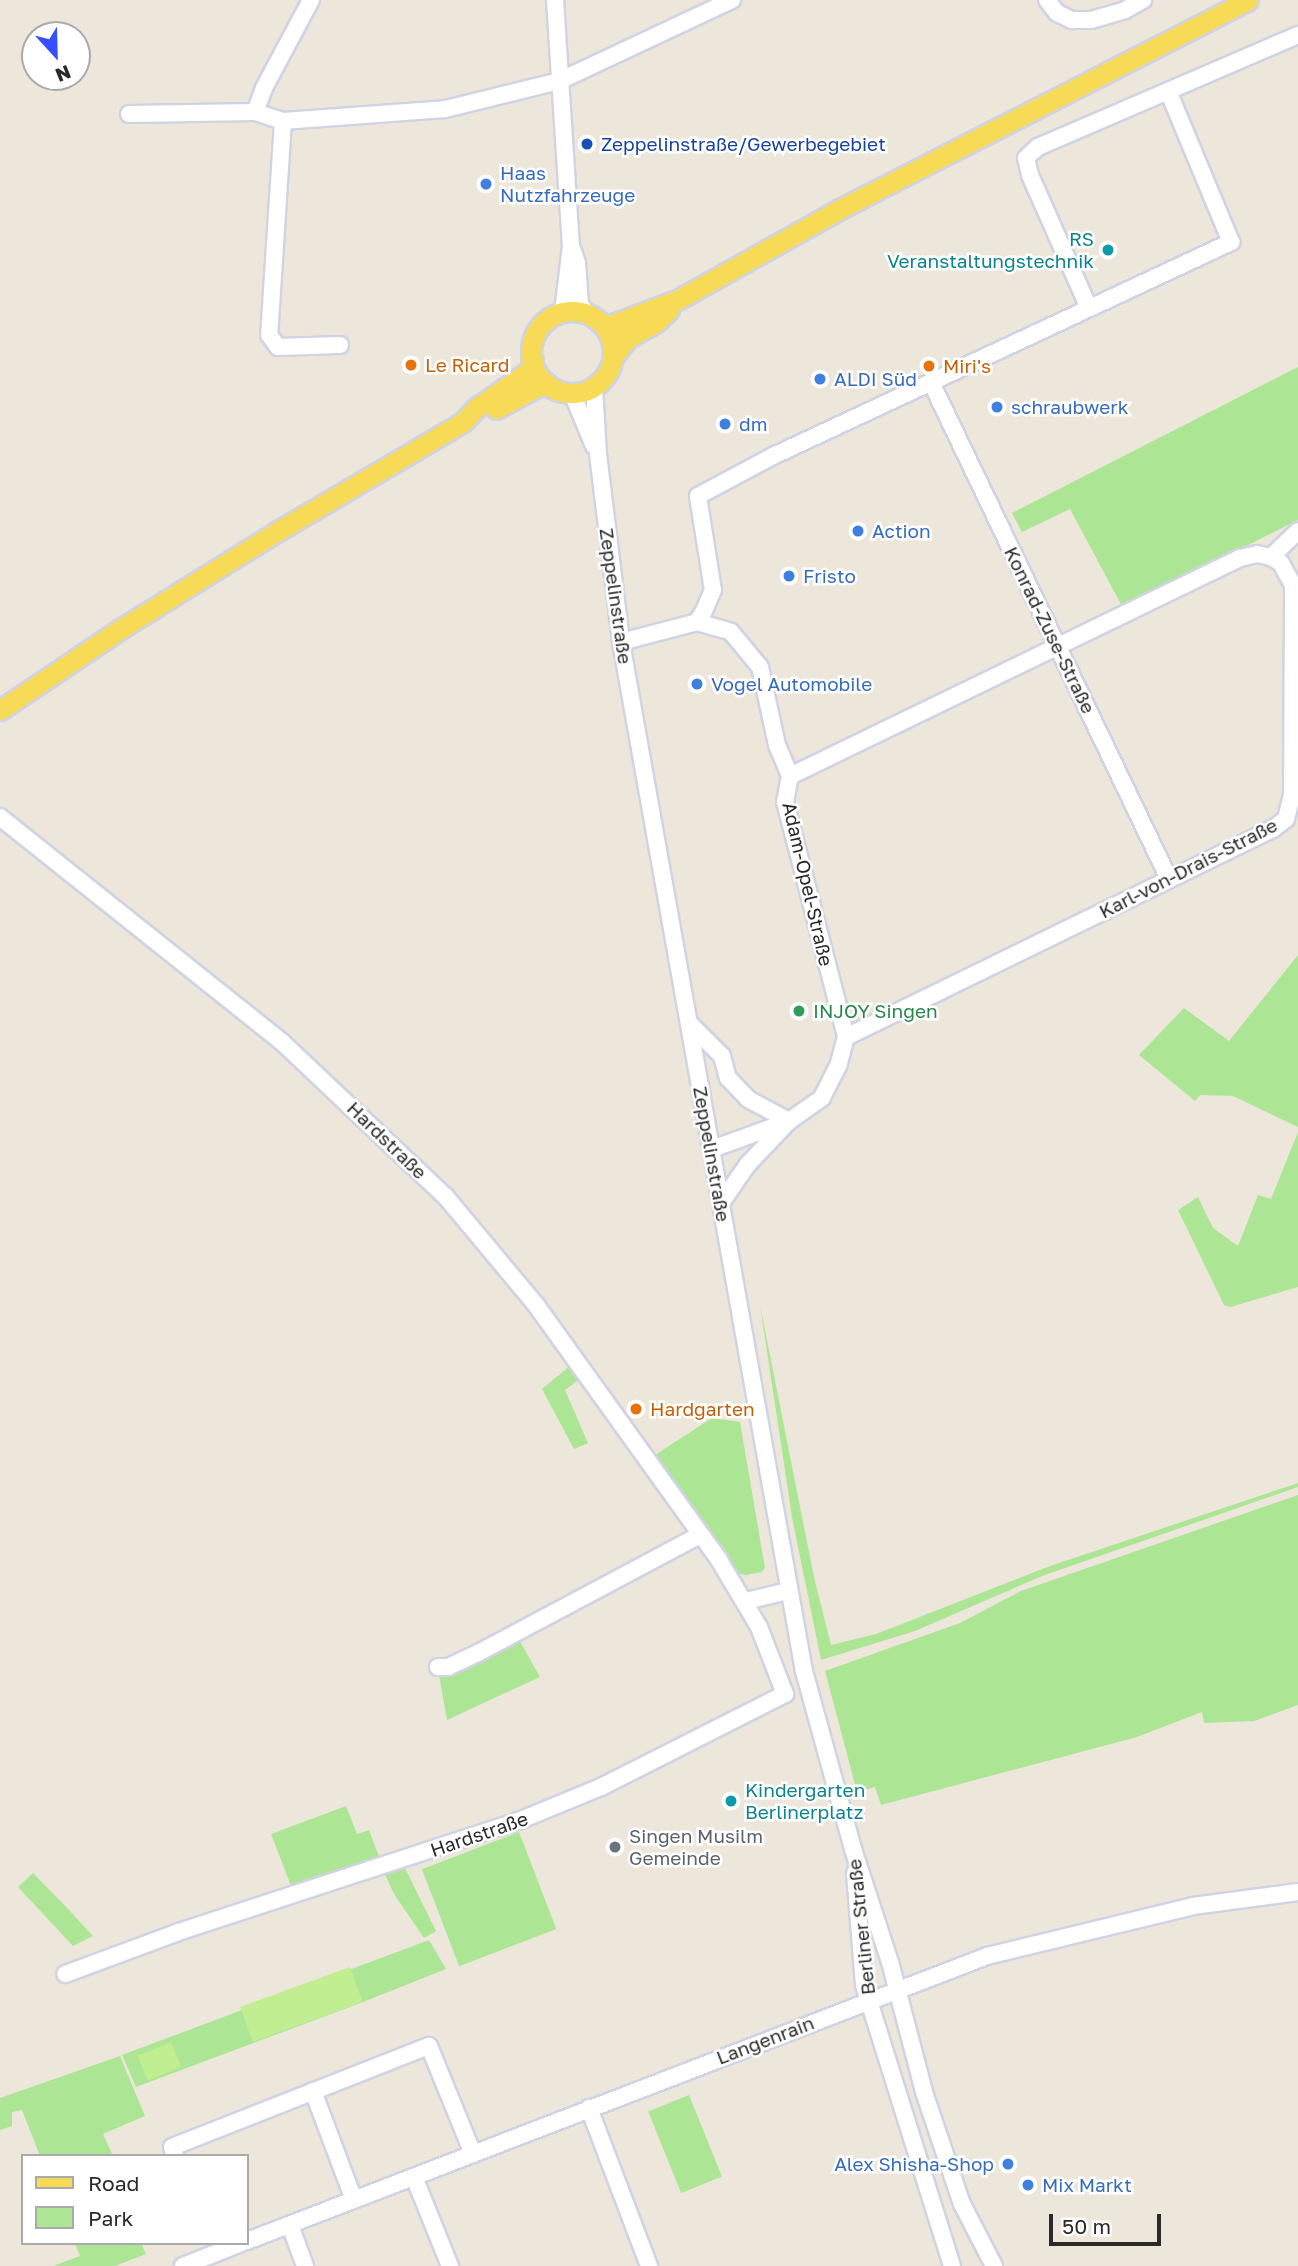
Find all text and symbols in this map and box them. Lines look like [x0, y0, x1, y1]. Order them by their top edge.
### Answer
north arrow [21, 21, 91, 91]
text: N [52, 61, 74, 87]
place label: Zeppelinstraße/Gewerbegebiet [601, 133, 886, 155]
marker: Zeppelinstraße/Gewerbegebiet [579, 136, 595, 152]
place label: Haas Nutzfahrzeuge [500, 162, 635, 206]
marker: Haas Nutzfahrzeuge [478, 176, 494, 192]
place label: RS Veranstaltungstechnik [887, 228, 1094, 272]
marker: RS Veranstaltungstechnik [1100, 242, 1116, 258]
place label: Le Ricard [425, 354, 509, 376]
place label: Miri's [943, 355, 991, 377]
marker: Le Ricard [403, 357, 419, 373]
marker: Miri's [921, 358, 937, 374]
place label: ALDI Süd [834, 368, 917, 390]
marker: ALDI Süd [812, 371, 828, 387]
place label: schraubwerk [1011, 396, 1128, 418]
marker: schraubwerk [989, 399, 1005, 415]
place label: dm [739, 413, 767, 435]
marker: dm [717, 416, 733, 432]
place label: Action [872, 520, 931, 542]
marker: Action [850, 523, 866, 539]
street label: Zeppelinstraße [595, 527, 637, 665]
street label: Konrad-Zuse-Straße [1000, 543, 1100, 717]
place label: Fristo [803, 565, 856, 587]
marker: Fristo [781, 568, 797, 584]
place label: Vogel Automobile [711, 673, 872, 695]
marker: Vogel Automobile [689, 676, 705, 692]
street label: Adam-Opel-Straße [778, 800, 838, 968]
street label: Karl-von-Drais-Straße [1095, 813, 1281, 923]
place label: INJOY Singen [813, 1000, 938, 1022]
marker: INJOY Singen [791, 1003, 807, 1019]
street label: Zeppelinstraße [689, 1085, 735, 1223]
street label: Hardstraße [342, 1096, 432, 1184]
place label: Hardgarten [650, 1398, 755, 1420]
marker: Hardgarten [628, 1401, 644, 1417]
place label: Kindergarten Berlinerplatz [745, 1779, 865, 1823]
marker: Kindergarten Berlinerplatz [723, 1793, 739, 1809]
street label: Hardstraße [427, 1807, 531, 1861]
place label: Singen Musilm Gemeinde [629, 1825, 763, 1869]
marker: Singen Musilm Gemeinde [607, 1839, 623, 1855]
street label: Berliner Straße [843, 1858, 879, 1996]
street label: Langenrain [713, 2011, 817, 2069]
place label: Alex Shisha-Shop [834, 2153, 994, 2175]
legend [21, 2154, 248, 2245]
marker: Alex Shisha-Shop [1000, 2156, 1016, 2172]
text: Road [88, 2170, 139, 2196]
place label: Mix Markt [1042, 2174, 1132, 2196]
marker: Mix Markt [1020, 2177, 1036, 2193]
scale bar [1053, 2200, 1165, 2244]
text: Park [88, 2205, 133, 2231]
text: 50 m [1062, 2213, 1111, 2239]

